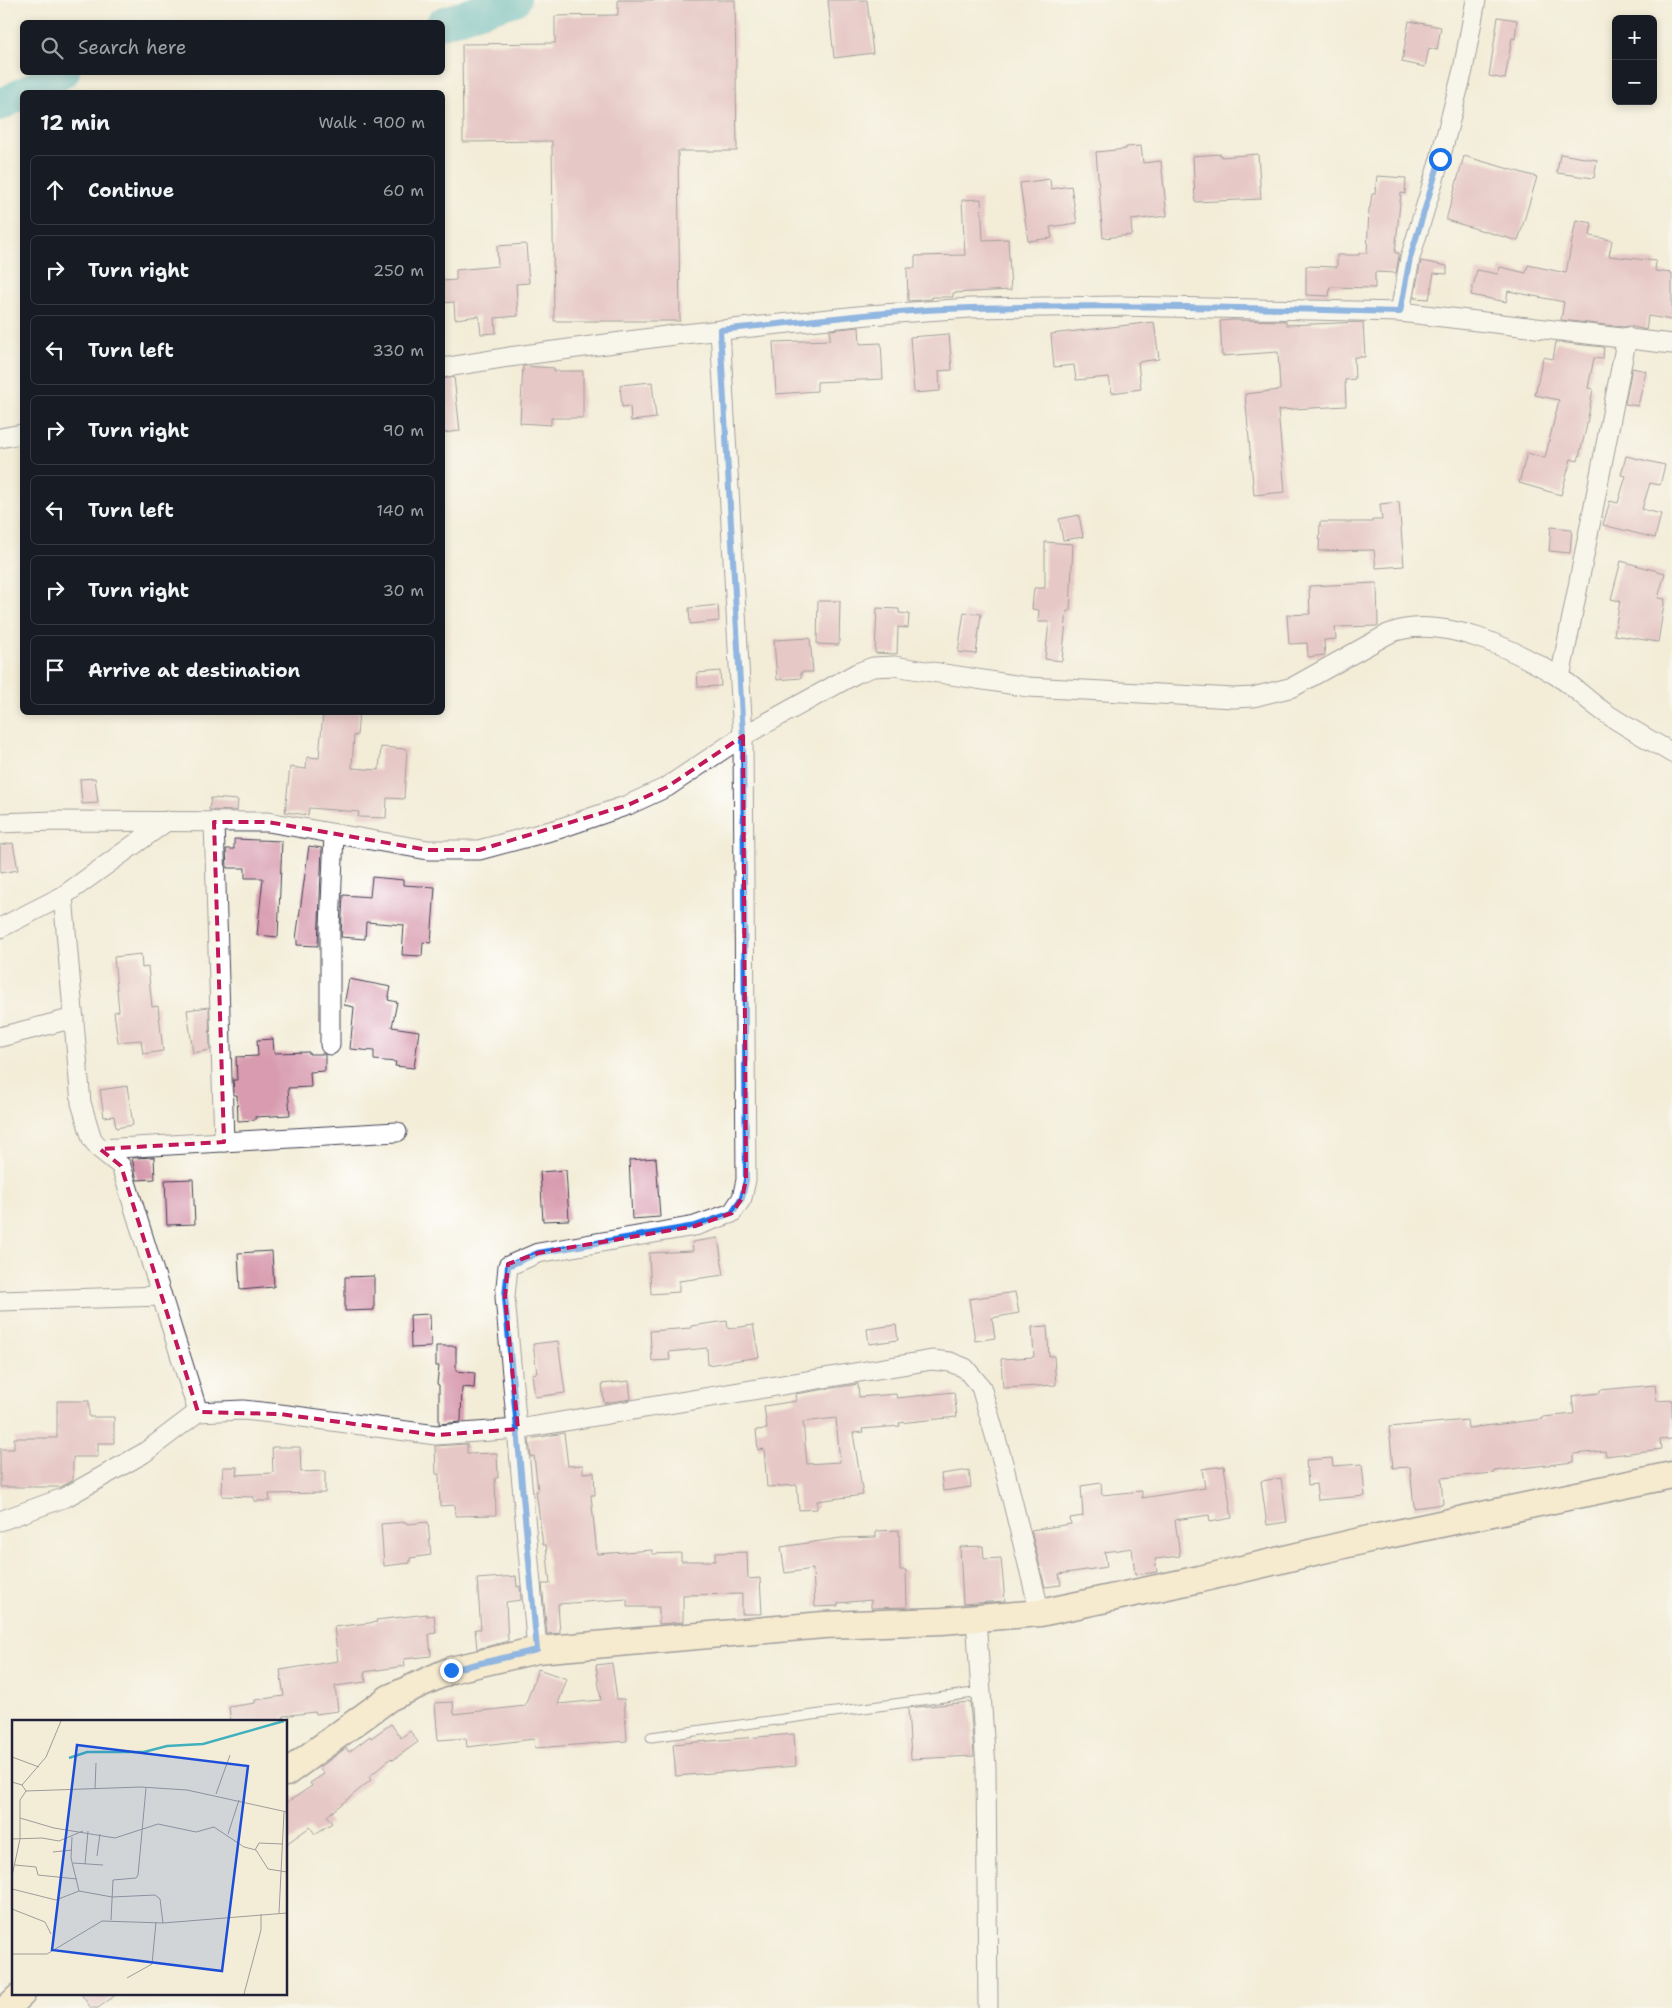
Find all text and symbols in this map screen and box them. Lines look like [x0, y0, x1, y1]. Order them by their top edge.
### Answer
map controls [1612, 15, 1657, 105]
button: + [1612, 15, 1657, 60]
search box [20, 20, 445, 75]
icon: search [38, 34, 66, 62]
text: Search here [78, 35, 187, 60]
button: − [1612, 60, 1657, 105]
text: 12 min [40, 109, 110, 137]
text: Walk · 900 m [318, 112, 425, 133]
route start [1429, 148, 1452, 171]
icon: ahead [41, 176, 69, 204]
text: Continue [88, 178, 174, 203]
text: 60 m [383, 180, 424, 201]
icon: right [41, 256, 69, 284]
text: Turn right [88, 258, 189, 283]
text: 250 m [373, 260, 424, 281]
icon: left [41, 336, 69, 364]
text: Turn left [88, 338, 174, 363]
text: 330 m [372, 340, 424, 361]
icon: right [41, 416, 69, 444]
text: Turn right [88, 418, 189, 443]
text: 90 m [383, 420, 424, 441]
icon: left [41, 496, 69, 524]
text: Turn left [88, 498, 174, 523]
text: 140 m [377, 500, 424, 521]
icon: right [41, 576, 69, 604]
text: Turn right [88, 578, 189, 603]
text: 30 m [383, 580, 424, 601]
icon: arrive [41, 656, 69, 684]
text: Arrive at destination [88, 658, 300, 683]
route end [440, 1659, 463, 1682]
inset map [12, 1720, 288, 1996]

